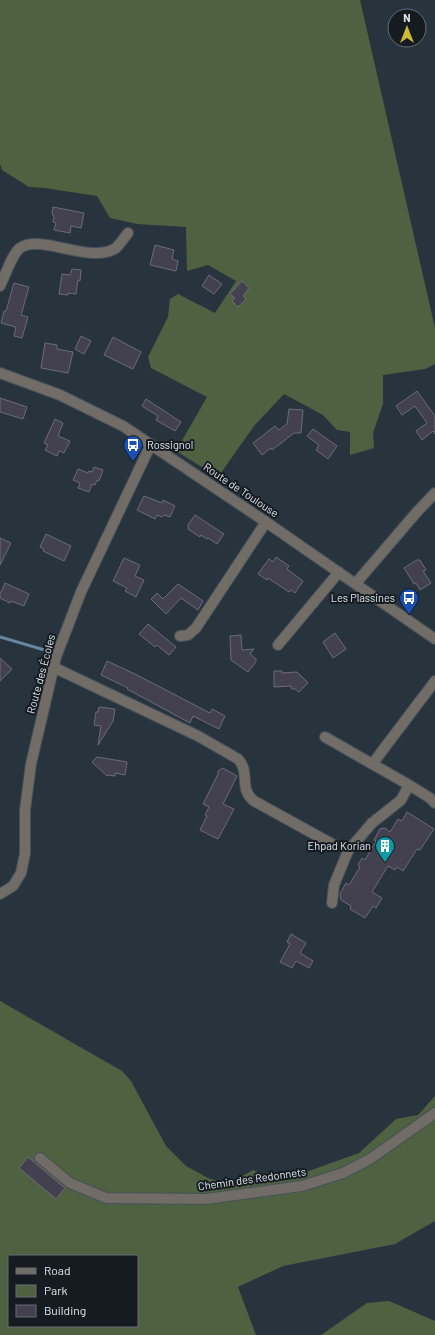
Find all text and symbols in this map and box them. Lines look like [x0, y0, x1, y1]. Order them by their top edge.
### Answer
north arrow [387, 8, 427, 48]
text: N [403, 11, 411, 24]
bus stop icon: Rossignol [122, 434, 144, 462]
place label: Rossignol [147, 438, 193, 451]
street label: Route de Toulouse [201, 460, 281, 520]
bus stop icon: Les Plassines [398, 587, 420, 615]
place label: Les Plassines [331, 591, 395, 604]
street label: Route des Écoles [24, 633, 57, 715]
building icon: Ehpad Korian [374, 835, 396, 863]
place label: Ehpad Korian [308, 839, 371, 852]
street label: Chemin des Redonnets [197, 1164, 307, 1193]
legend [8, 1255, 138, 1327]
text: Road [44, 1263, 71, 1277]
text: Park [44, 1283, 68, 1297]
text: Building [44, 1303, 86, 1317]

